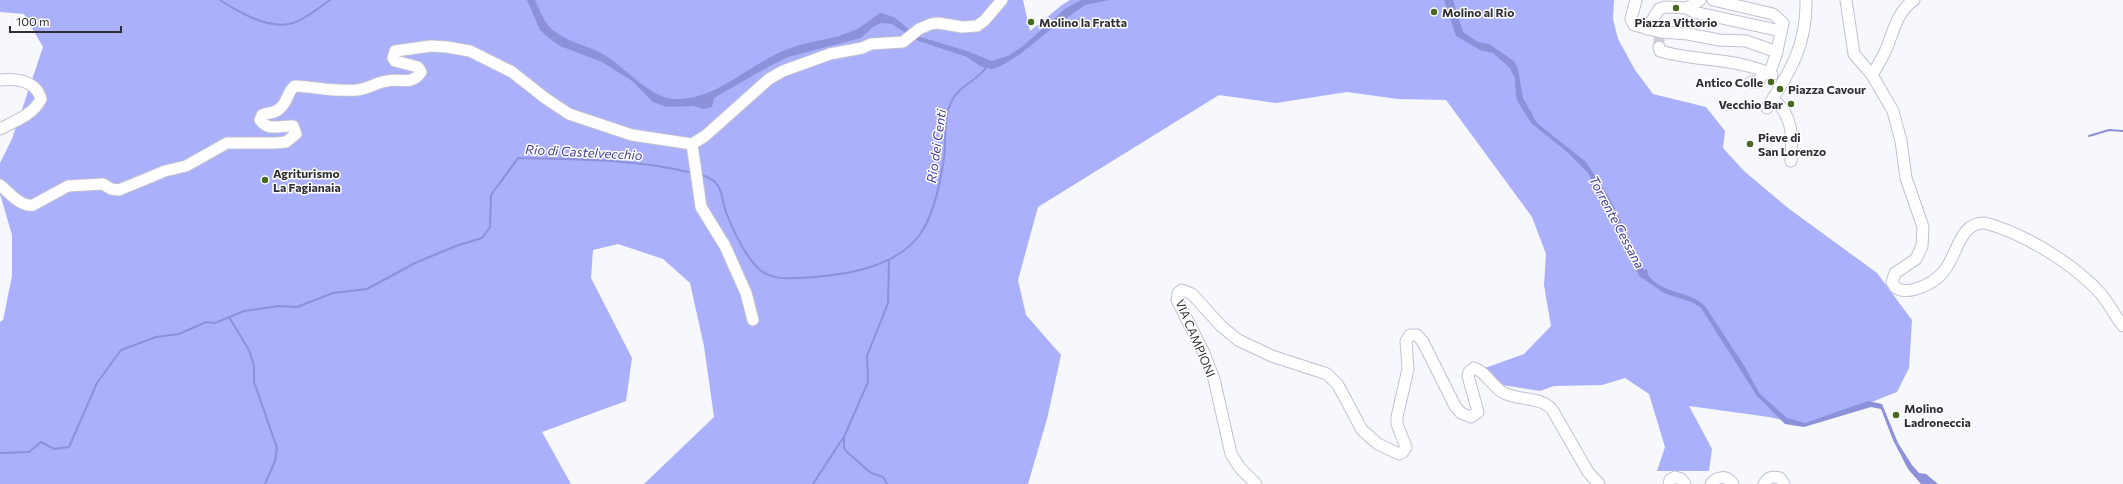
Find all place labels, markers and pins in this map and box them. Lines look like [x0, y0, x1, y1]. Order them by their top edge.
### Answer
marker: Piazza Vittorio [1671, 3, 1681, 13]
place label: Molino al Rio [1442, 5, 1514, 19]
marker: Molino al Rio [1429, 7, 1439, 17]
place label: Molino la Fratta [1039, 15, 1127, 29]
place label: Piazza Vittorio [1634, 15, 1718, 29]
marker: Molino la Fratta [1026, 17, 1036, 27]
place label: Antico Colle [1696, 75, 1763, 89]
marker: Antico Colle [1766, 77, 1776, 87]
place label: Piazza Cavour [1788, 82, 1866, 96]
marker: Piazza Cavour [1775, 84, 1785, 94]
place label: Vecchio Bar [1718, 97, 1783, 111]
marker: Vecchio Bar [1786, 99, 1796, 109]
place label: Pieve di San Lorenzo [1758, 130, 1826, 158]
marker: Pieve di San Lorenzo [1745, 139, 1755, 149]
place label: Agriturismo La Fagianaia [273, 166, 341, 194]
marker: Agriturismo La Fagianaia [260, 175, 270, 185]
place label: Molino Ladroneccia [1904, 401, 1971, 429]
marker: Molino Ladroneccia [1891, 410, 1901, 420]

